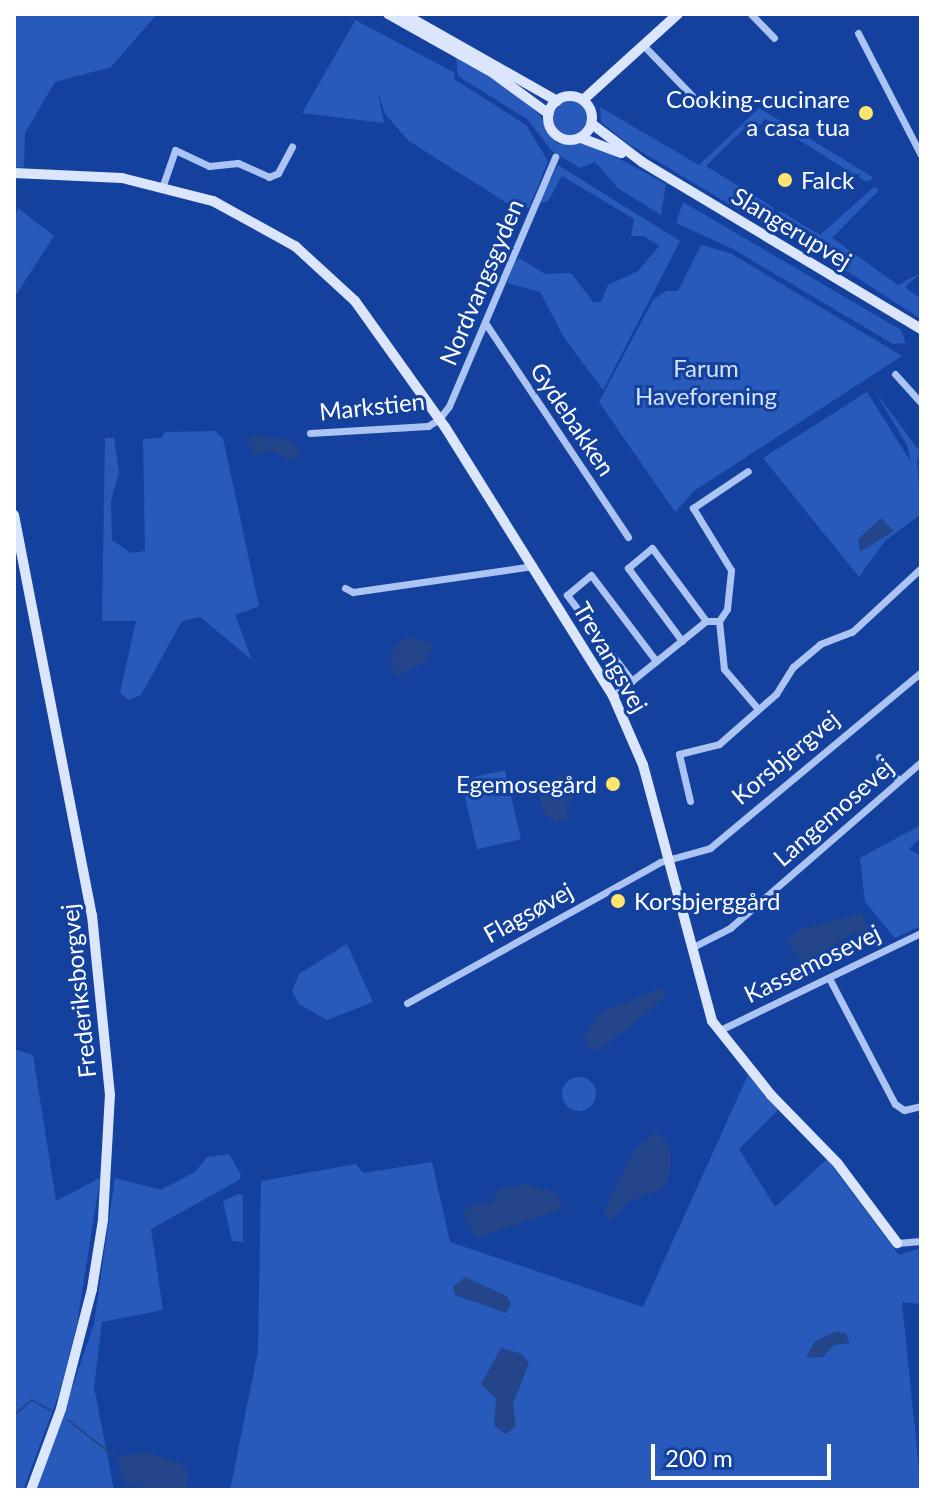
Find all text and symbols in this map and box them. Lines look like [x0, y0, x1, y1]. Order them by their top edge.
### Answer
place label: Cooking-cucinare a casa tua [666, 85, 850, 141]
marker: Cooking-cucinare a casa tua [857, 104, 875, 122]
place label: Falck [801, 166, 854, 194]
marker: Falck [776, 171, 794, 189]
street label: Slangerupvej [727, 181, 857, 275]
street label: Nordvangsgyden [433, 195, 529, 369]
park label: Farum Haveforening [635, 354, 777, 410]
street label: Gydebakken [525, 357, 621, 481]
street label: Markstien [318, 386, 426, 426]
street label: Trevangsvej [568, 597, 654, 717]
street label: Korsbjergvej [726, 704, 844, 810]
street label: Langemosevej [767, 752, 899, 872]
place label: Egemosegård [456, 770, 597, 798]
marker: Egemosegård [604, 775, 622, 793]
street label: Flagsøvej [478, 876, 578, 948]
place label: Korsbjerggård [634, 887, 781, 915]
marker: Korsbjerggård [609, 892, 627, 910]
street label: Frederiksborgvej [55, 902, 101, 1080]
street label: Kassemosevej [739, 918, 885, 1008]
scale bar [655, 1428, 835, 1478]
text: 200 m [665, 1443, 733, 1472]

